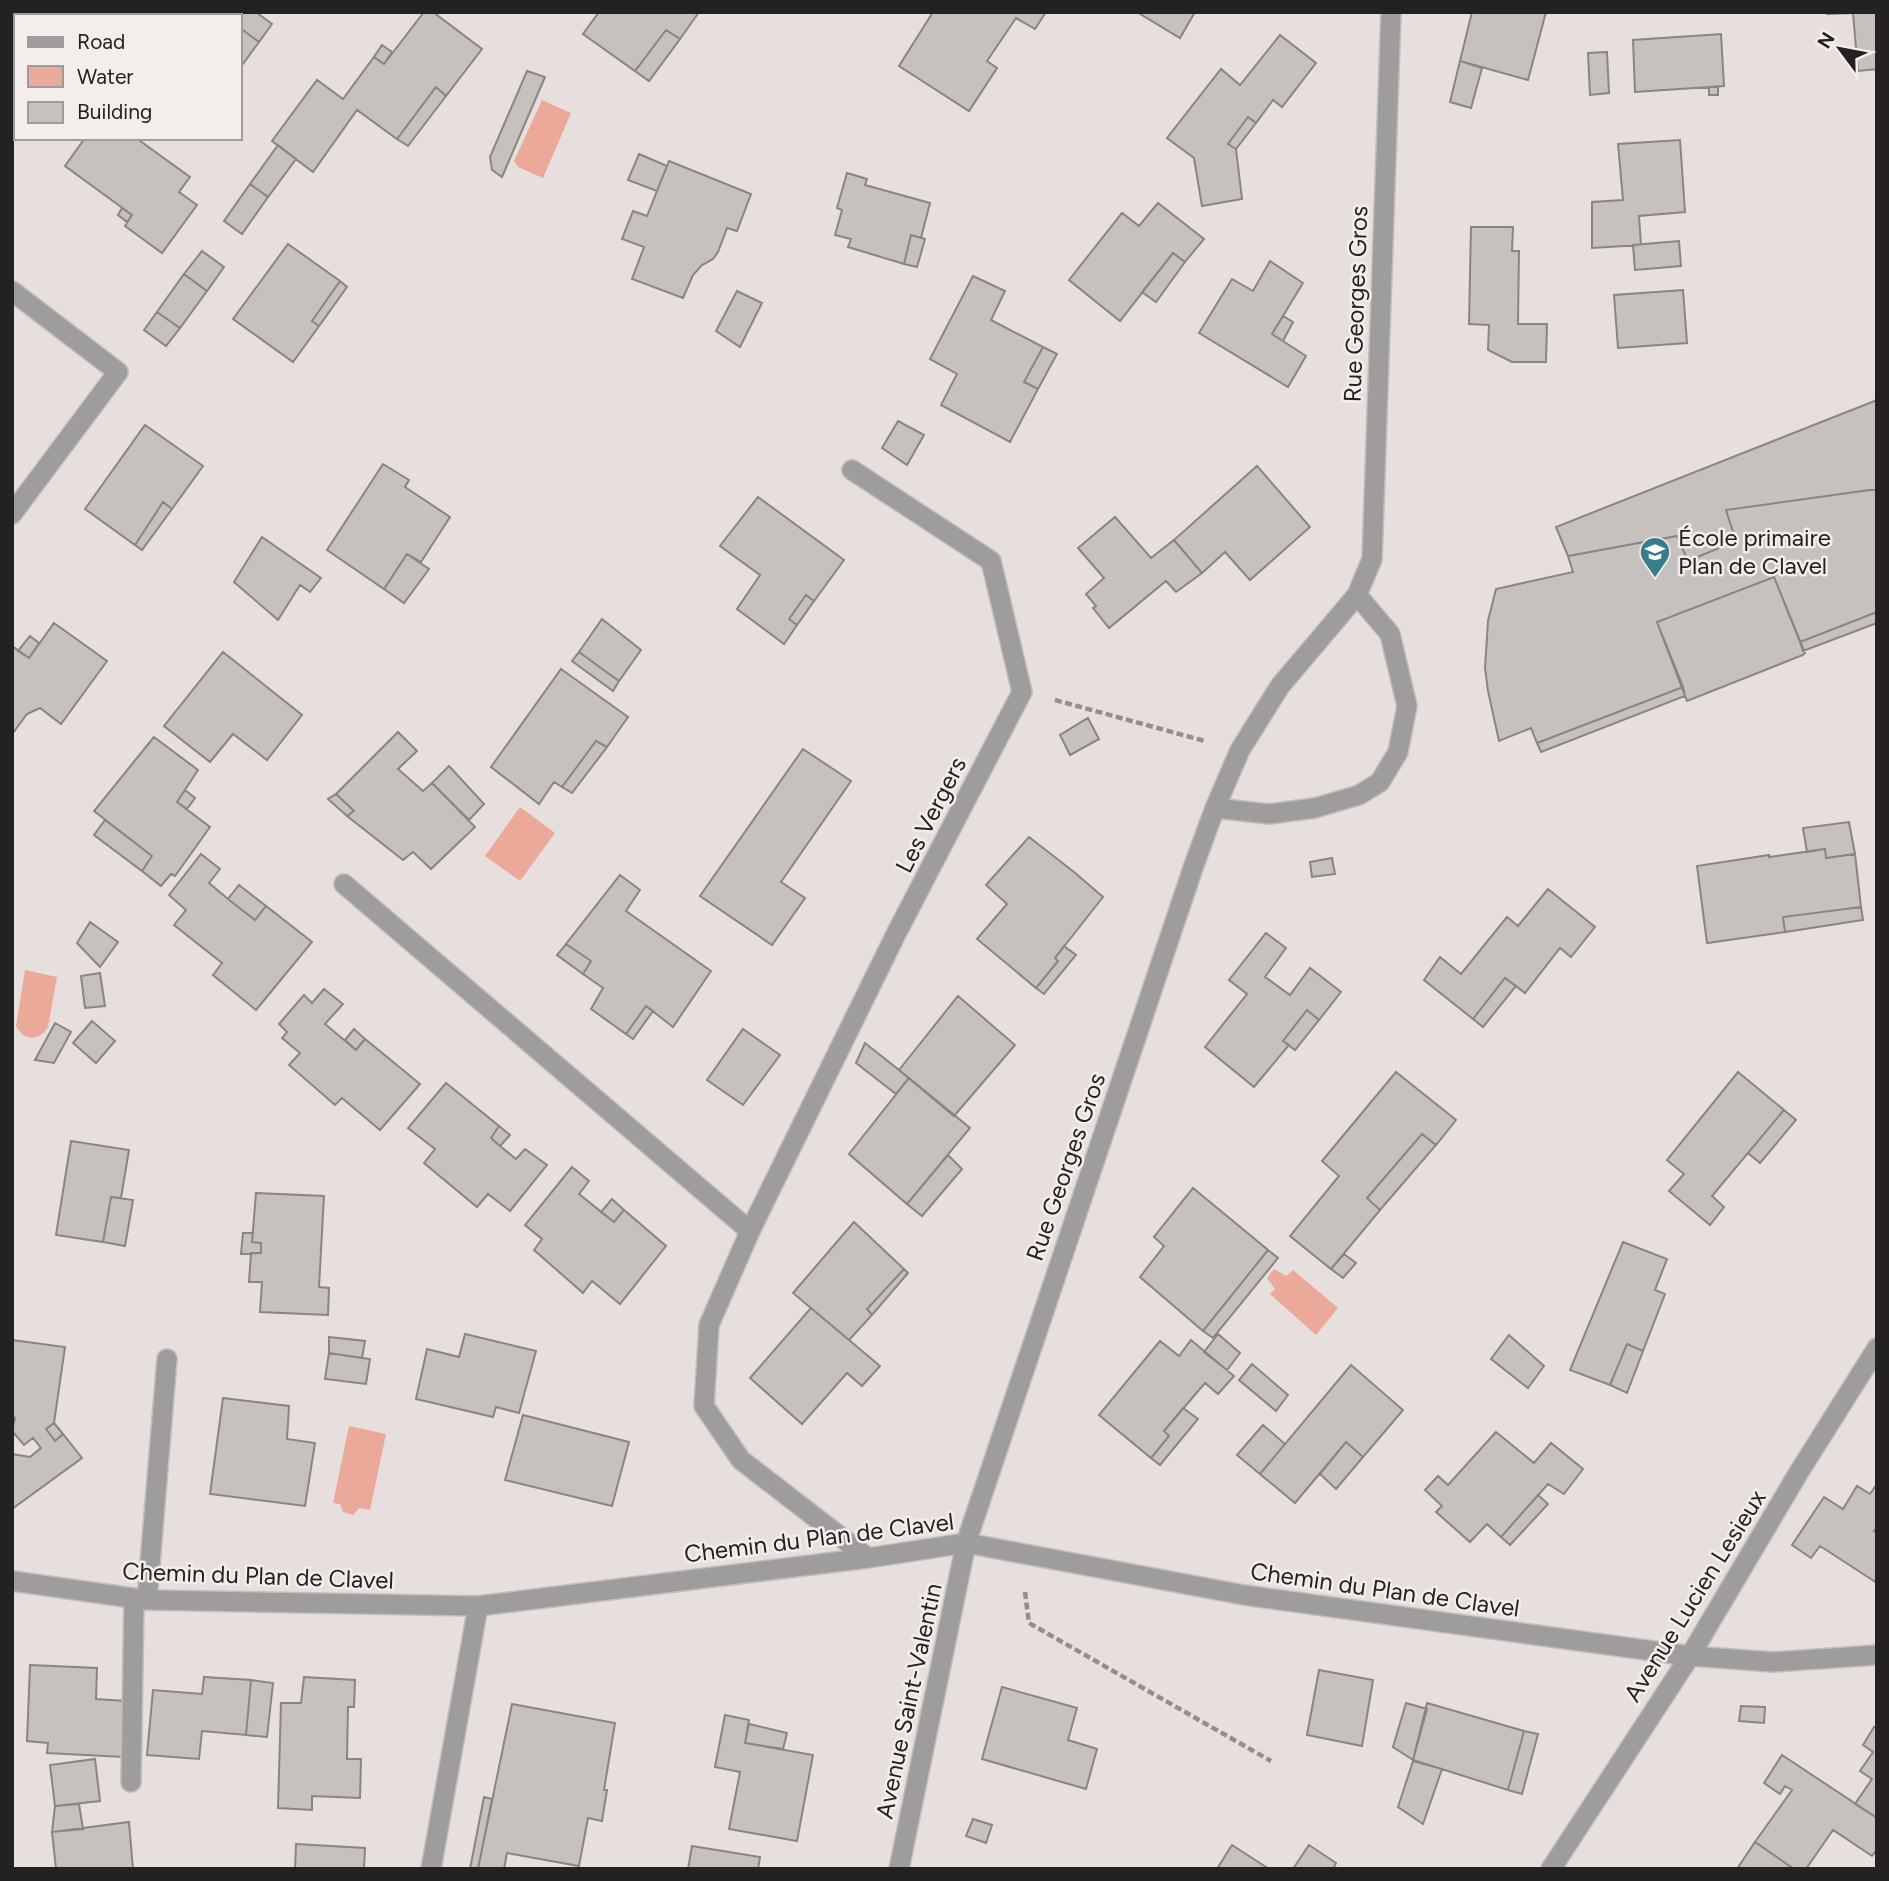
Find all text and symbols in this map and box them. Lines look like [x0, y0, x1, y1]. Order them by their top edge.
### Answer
legend [14, 14, 242, 140]
north arrow [1805, 14, 1875, 84]
text: N [1812, 28, 1840, 53]
text: Road [77, 29, 125, 54]
text: Water [77, 64, 133, 89]
text: Building [77, 99, 152, 124]
street label: Rue Georges Gros [1338, 205, 1373, 403]
place label: École primaire Plan de Clavel [1678, 523, 1831, 580]
school or university icon: École primaire Plan de Clavel [1638, 535, 1672, 579]
street label: Les Vergers [889, 752, 972, 878]
street label: Rue Georges Gros [1020, 1069, 1111, 1264]
street label: Avenue Lucien Lesieux [1618, 1484, 1772, 1707]
street label: Chemin du Plan de Clavel [682, 1507, 955, 1568]
street label: Chemin du Plan de Clavel [122, 1556, 394, 1595]
street label: Chemin du Plan de Clavel [1249, 1556, 1522, 1623]
street label: Avenue Saint-Valentin [869, 1581, 948, 1821]

